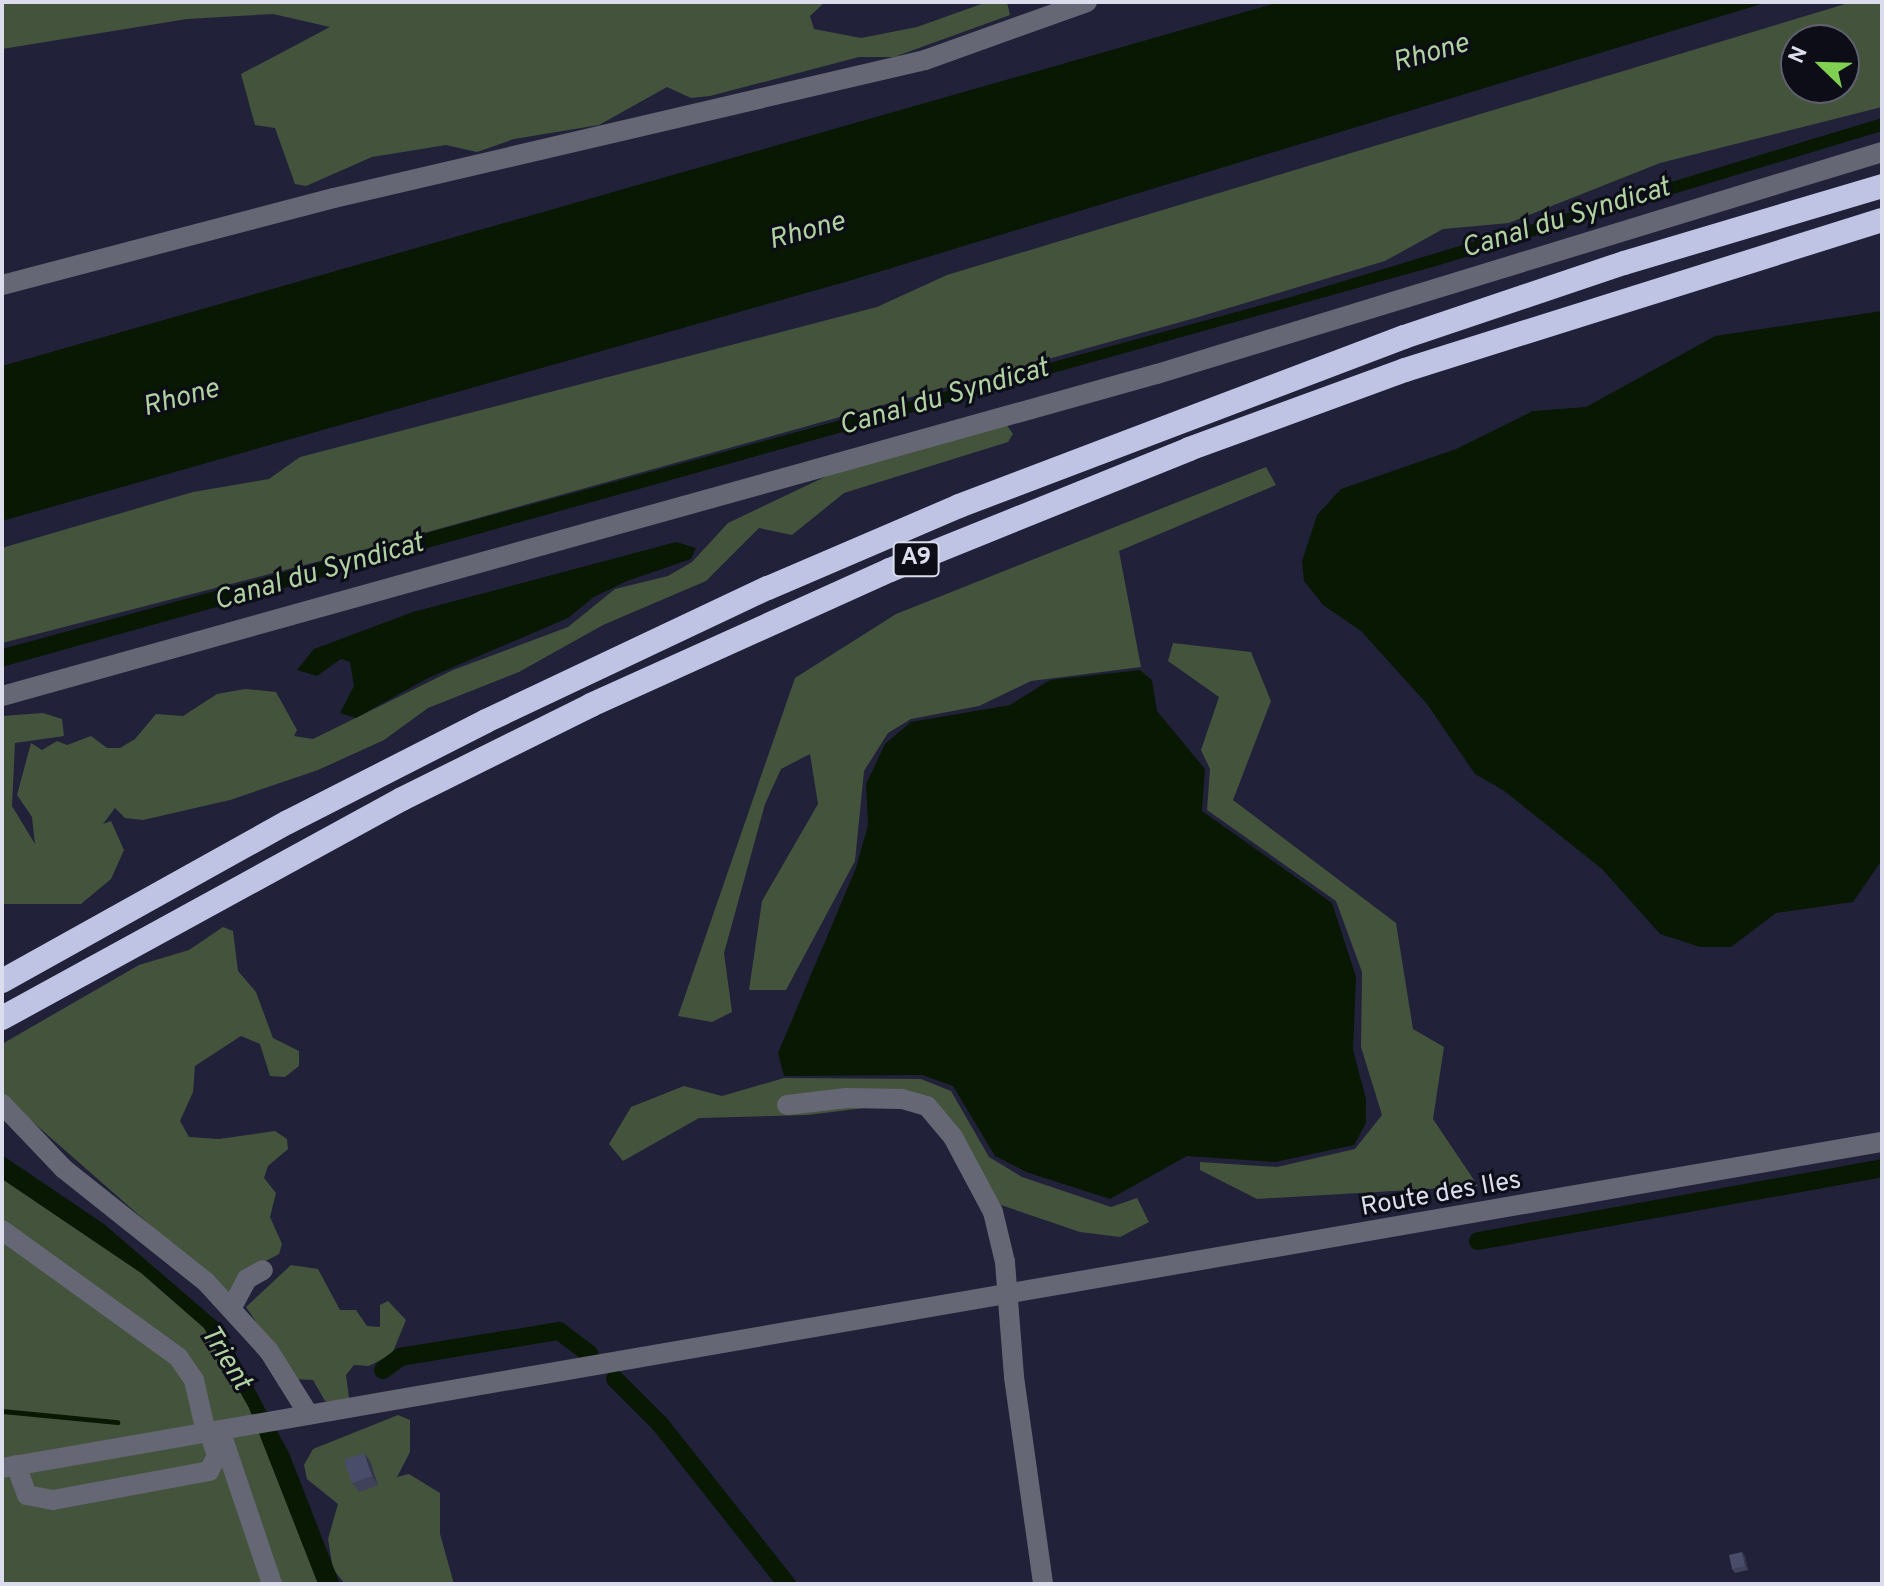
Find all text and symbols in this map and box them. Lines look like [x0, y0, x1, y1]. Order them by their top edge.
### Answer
north arrow [1780, 24, 1860, 104]
water label: Rhone [1389, 27, 1473, 81]
text: N [1784, 43, 1815, 68]
water label: Canal du Syndicat [1458, 171, 1674, 267]
water label: Rhone [765, 206, 849, 258]
water label: Canal du Syndicat [836, 352, 1052, 444]
water label: Rhone [139, 373, 223, 425]
water label: Canal du Syndicat [211, 527, 427, 619]
road number: A9 [892, 539, 940, 579]
street label: Route des Iles [1358, 1166, 1524, 1224]
water label: Trient [192, 1319, 258, 1397]

